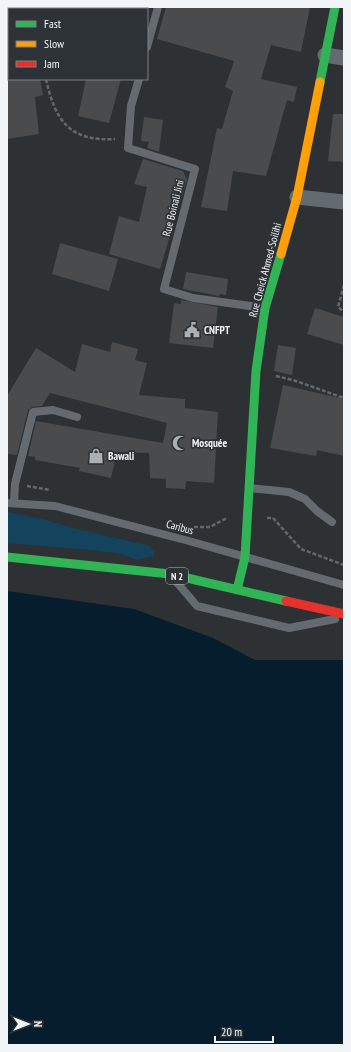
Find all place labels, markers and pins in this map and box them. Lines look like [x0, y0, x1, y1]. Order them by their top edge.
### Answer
public building icon: CNFPT [183, 321, 201, 339]
place label: CNFPT [204, 323, 231, 337]
mosque icon: Mosquée [171, 434, 189, 452]
place label: Mosquée [192, 436, 228, 450]
shop icon: Bawali [87, 447, 105, 465]
place label: Bawali [108, 449, 135, 463]

